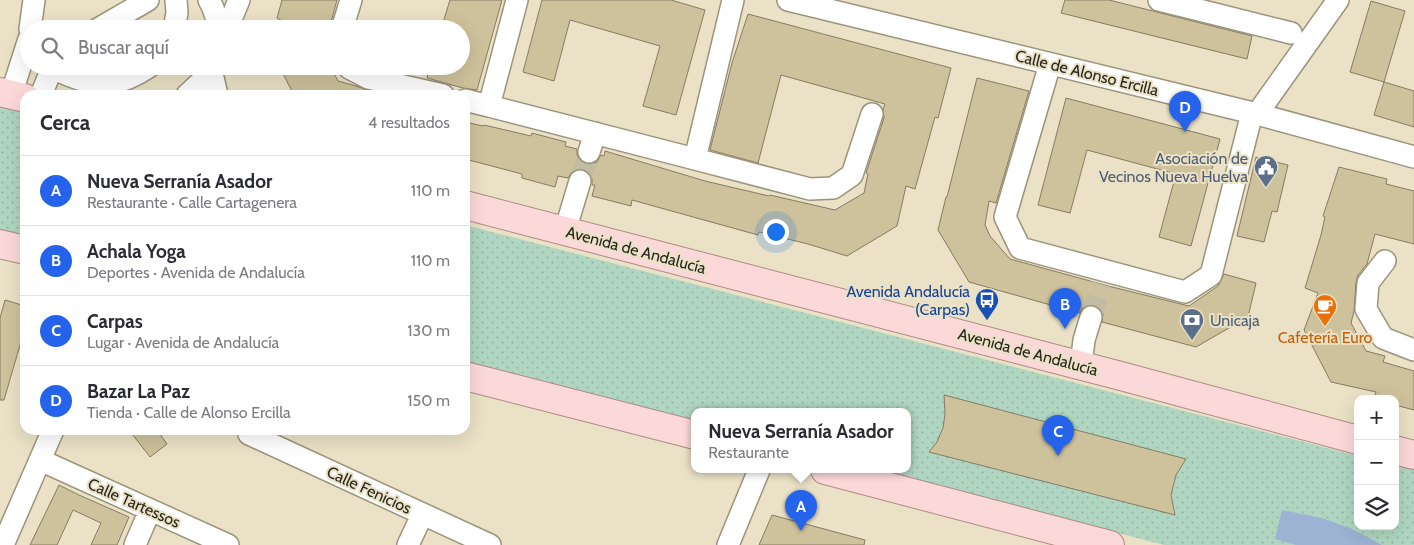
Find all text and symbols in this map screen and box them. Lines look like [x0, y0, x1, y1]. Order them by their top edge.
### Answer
search box [20, 20, 470, 75]
icon: search [38, 34, 66, 62]
text: Buscar aquí [78, 36, 169, 59]
street label: Calle de Alonso Ercilla [1013, 46, 1161, 100]
pin: D [1169, 91, 1201, 132]
text: Cerca [40, 110, 90, 135]
text: 4 resultados [368, 113, 450, 132]
place label: Asociación de Vecinos Nueva Huelva [1099, 149, 1248, 186]
public building icon: Asociación de Vecinos Nueva Huelva [1253, 154, 1279, 188]
text: Nueva Serranía Asador [87, 170, 272, 193]
text: A [51, 181, 61, 200]
text: 110 m [411, 181, 450, 200]
text: Restaurante · Calle Cartagenera [87, 193, 297, 212]
your location [763, 219, 789, 245]
street label: Avenida de Andalucía [564, 222, 708, 278]
text: Achala Yoga [87, 240, 186, 263]
text: B [51, 251, 61, 270]
text: 110 m [411, 251, 450, 270]
text: Deportes · Avenida de Andalucía [87, 263, 305, 282]
place label: Avenida Andalucía (Carpas) [846, 282, 970, 319]
bus stop icon: Avenida Andalucía (Carpas) [974, 287, 1000, 321]
pin: B [1049, 288, 1081, 329]
cafe icon: Cafetería Euro [1312, 293, 1338, 327]
bank icon: Unicaja [1179, 307, 1205, 341]
text: Carpas [87, 310, 143, 333]
place label: Unicaja [1210, 311, 1260, 330]
text: C [51, 321, 61, 340]
text: 130 m [407, 321, 450, 340]
street label: Avenida de Andalucía [956, 324, 1100, 380]
place label: Cafetería Euro [1278, 328, 1373, 347]
text: Lugar · Avenida de Andalucía [87, 333, 279, 352]
text: Bazar La Paz [87, 380, 190, 403]
text: D [50, 391, 62, 410]
text: 150 m [407, 391, 450, 410]
map controls [1354, 395, 1399, 530]
button: + [1354, 395, 1399, 440]
text: Tienda · Calle de Alonso Ercilla [87, 403, 291, 422]
popup [691, 408, 911, 473]
pin: C [1042, 415, 1074, 456]
text: Nueva Serranía Asador [708, 420, 894, 443]
button: − [1354, 440, 1399, 485]
text: Restaurante [708, 443, 789, 462]
street label: Calle Fenicios [324, 462, 415, 518]
street label: Calle Tartessos [85, 474, 184, 532]
button: layers [1354, 485, 1399, 530]
pin: A [785, 490, 817, 531]

